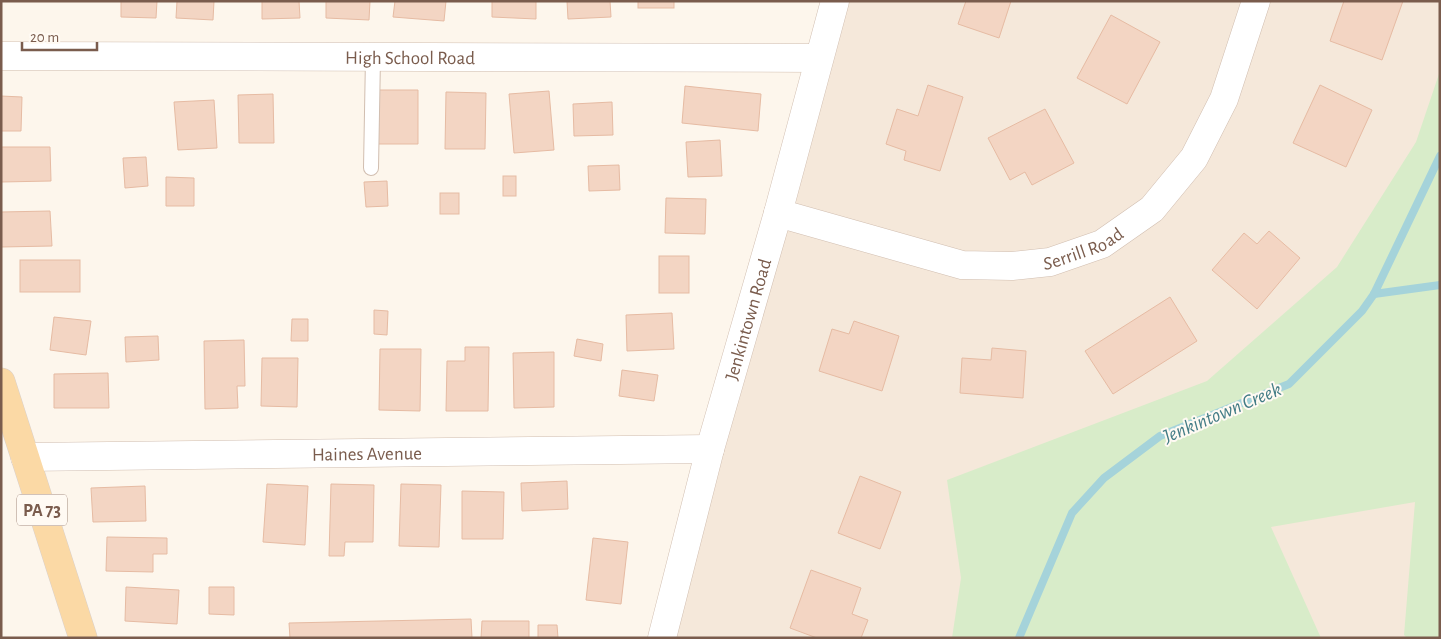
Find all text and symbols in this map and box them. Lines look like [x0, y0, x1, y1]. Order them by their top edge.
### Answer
scale bar [22, 20, 98, 52]
text: 20 m [30, 30, 59, 45]
street label: High School Road [345, 49, 475, 68]
street label: Serrill Road [1042, 224, 1127, 274]
street label: Jenkintown Road [722, 257, 775, 383]
water label: Jenkintown Creek [1160, 379, 1284, 447]
street label: Haines Avenue [312, 444, 422, 465]
road number: PA 73 [17, 494, 67, 526]

